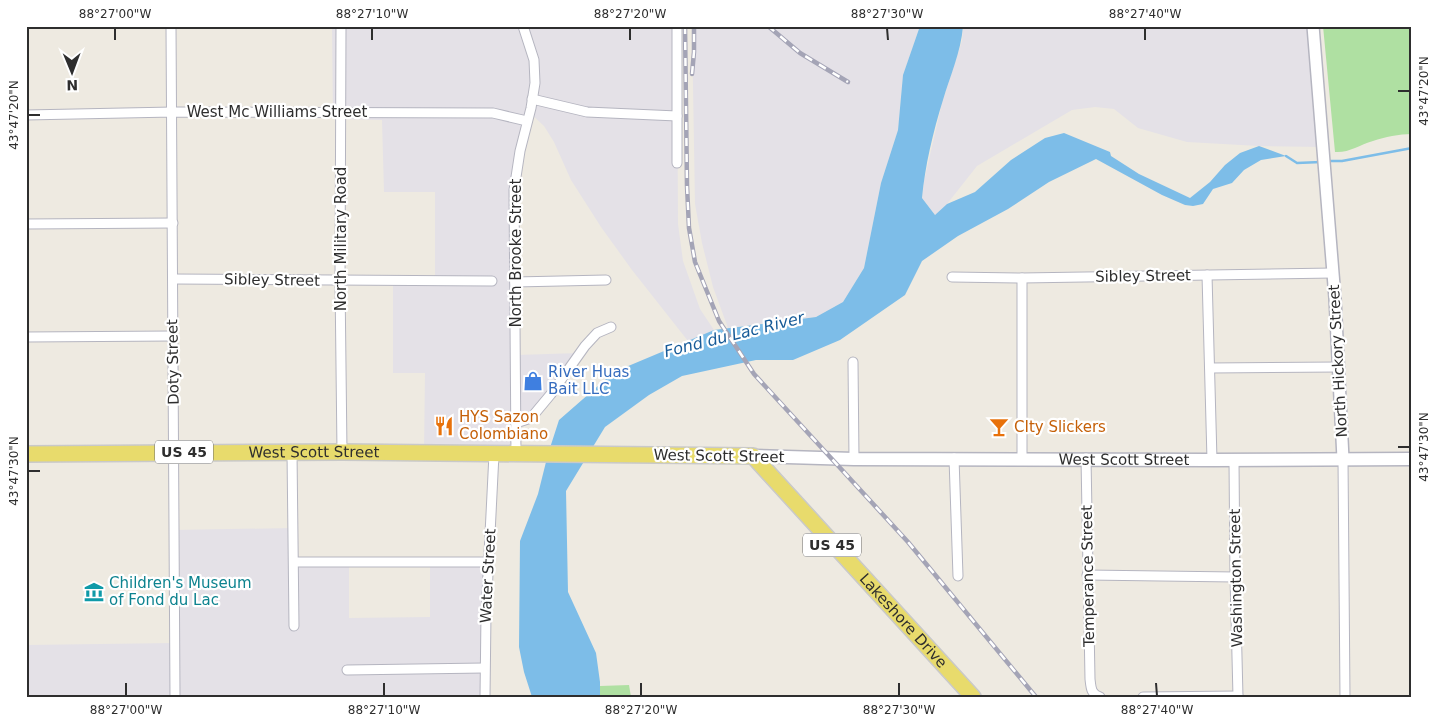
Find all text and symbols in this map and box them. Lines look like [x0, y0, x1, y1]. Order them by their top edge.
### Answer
text: 88°27'00"W [79, 7, 151, 21]
text: 88°27'10"W [336, 7, 408, 21]
text: 88°27'20"W [594, 7, 666, 21]
text: 88°27'30"W [851, 7, 923, 21]
text: 88°27'40"W [1109, 7, 1181, 21]
north arrow [48, 48, 98, 98]
text: 43°47'20"N [1417, 56, 1431, 126]
text: N [66, 77, 78, 93]
text: 43°47'20"N [7, 80, 21, 150]
street label: West Mc Williams Street [187, 103, 367, 121]
street label: North Military Road [332, 167, 350, 311]
street label: North Brooke Street [507, 178, 525, 327]
street label: Sibley Street [1095, 266, 1191, 286]
street label: Sibley Street [224, 270, 320, 290]
street label: North Hickory Street [1325, 284, 1351, 438]
water label: Fond du Lac River [662, 308, 808, 361]
street label: Doty Street [163, 319, 183, 405]
place label: River Huas Bait LLC [548, 363, 630, 398]
shop icon: River Huas Bait LLC [522, 370, 544, 392]
place label: HYS Sazon Colombiano [459, 408, 548, 443]
text: 43°47'30"N [1417, 412, 1431, 482]
restaurant icon: HYS Sazon Colombiano [433, 415, 455, 437]
bar icon: CIty Slickers [988, 416, 1010, 438]
place label: CIty Slickers [1014, 418, 1106, 436]
text: 43°47'30"N [7, 436, 21, 506]
road number: US 45 [155, 441, 213, 464]
street label: West Scott Street [249, 443, 380, 462]
street label: West Scott Street [654, 446, 785, 466]
street label: West Scott Street [1059, 451, 1190, 469]
street label: Temperance Street [1078, 505, 1098, 648]
street label: Washington Street [1226, 508, 1246, 647]
street label: Water Street [477, 528, 499, 624]
road number: US 45 [803, 534, 861, 556]
street label: Lakeshore Drive [856, 570, 951, 672]
place label: Children's Museum of Fond du Lac [109, 574, 252, 609]
museum icon: Children's Museum of Fond du Lac [83, 581, 105, 603]
text: 88°27'00"W [90, 703, 162, 717]
text: 88°27'10"W [348, 703, 420, 717]
text: 88°27'20"W [605, 703, 677, 717]
text: 88°27'30"W [863, 703, 935, 717]
text: 88°27'40"W [1121, 703, 1193, 717]

